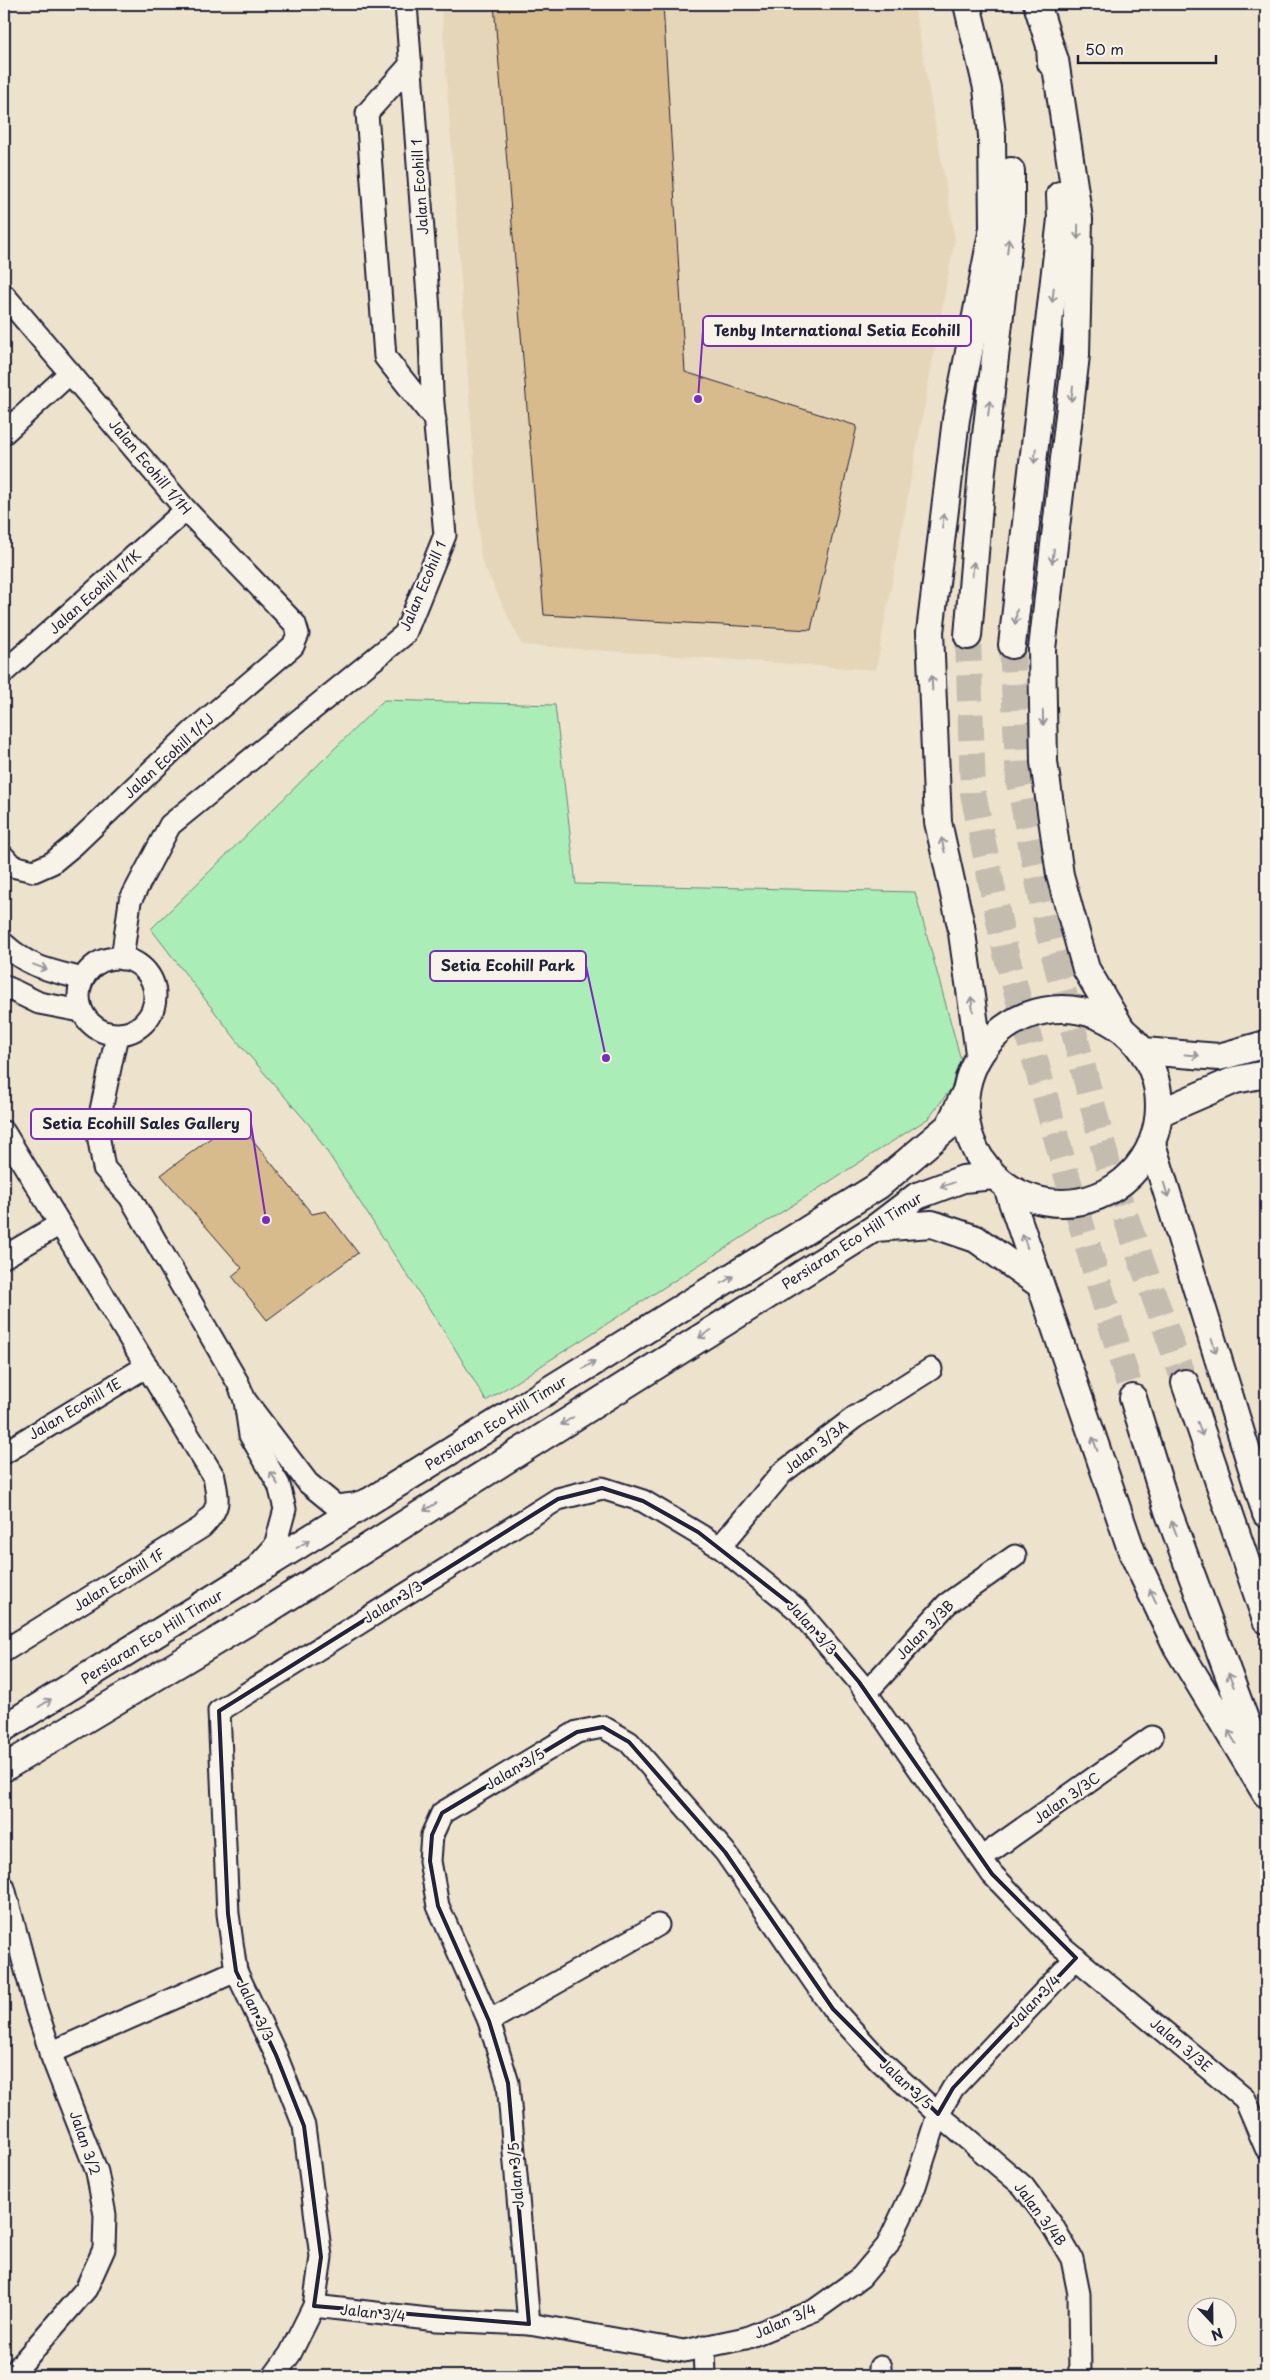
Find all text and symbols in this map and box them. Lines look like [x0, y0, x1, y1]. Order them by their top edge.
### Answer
scale bar [1078, 32, 1215, 64]
text: 50 m [1085, 37, 1124, 60]
street label: Jalan Ecohill 1 [406, 138, 433, 236]
one-way arrow [1074, 224, 1083, 240]
one-way arrow [1003, 239, 1013, 255]
one-way arrow [1048, 286, 1058, 302]
callout: Tenby International Setia Ecohill [703, 316, 971, 346]
text: Tenby International Setia Ecohill [714, 318, 960, 341]
one-way arrow [1067, 386, 1077, 402]
one-way arrow [984, 400, 994, 416]
street label: Jalan Ecohill 1/1H [104, 414, 197, 519]
one-way arrow [1030, 448, 1040, 464]
one-way arrow [939, 514, 949, 530]
street label: Jalan Ecohill 1 [394, 537, 451, 634]
street label: Jalan Ecohill 1/1K [44, 544, 146, 639]
one-way arrow [1048, 547, 1058, 563]
one-way arrow [969, 562, 978, 578]
one-way arrow [1011, 609, 1021, 625]
one-way arrow [927, 675, 936, 691]
street label: Jalan Ecohill 1/1J [119, 708, 218, 803]
one-way arrow [1038, 709, 1048, 725]
one-way arrow [938, 837, 947, 853]
callout: Setia Ecohill Park [430, 951, 586, 981]
text: Setia Ecohill Park [441, 953, 575, 976]
one-way arrow [32, 963, 47, 972]
one-way arrow [967, 997, 977, 1013]
one-way arrow [1184, 1050, 1200, 1060]
callout: Setia Ecohill Sales Gallery [31, 1109, 251, 1139]
text: Setia Ecohill Sales Gallery [42, 1111, 240, 1134]
one-way arrow [939, 1181, 955, 1190]
one-way arrow [1162, 1182, 1172, 1198]
street label: Persiaran Eco Hill Timur [777, 1187, 927, 1294]
one-way arrow [1019, 1233, 1029, 1249]
one-way arrow [720, 1274, 734, 1284]
one-way arrow [699, 1330, 713, 1340]
one-way arrow [1210, 1337, 1220, 1353]
one-way arrow [582, 1360, 596, 1370]
street label: Persiaran Eco Hill Timur [421, 1370, 571, 1475]
street label: Jalan Ecohill 1E [24, 1372, 125, 1445]
street label: Jalan 3/3A [779, 1415, 852, 1478]
one-way arrow [561, 1416, 575, 1426]
one-way arrow [1196, 1421, 1206, 1437]
one-way arrow [1090, 1437, 1099, 1452]
one-way arrow [269, 1471, 279, 1486]
one-way arrow [423, 1502, 437, 1512]
one-way arrow [1169, 1521, 1178, 1536]
one-way arrow [295, 1538, 309, 1548]
street label: Jalan Ecohill 1F [69, 1543, 169, 1616]
street label: Jalan 3/3 [359, 1575, 426, 1628]
street label: Persiaran Eco Hill Timur [77, 1584, 227, 1689]
one-way arrow [1148, 1589, 1157, 1604]
street label: Jalan 3/3B [891, 1595, 958, 1664]
street label: Jalan 3/3 [782, 1596, 842, 1659]
one-way arrow [1226, 1673, 1235, 1688]
one-way arrow [38, 1697, 52, 1707]
one-way arrow [1226, 1731, 1236, 1745]
street label: Jalan 3/5 [481, 1743, 548, 1795]
street label: Jalan 3/3C [1029, 1767, 1104, 1828]
street label: Jalan 3/4 [1004, 1970, 1065, 2032]
street label: Jalan 3/3 [231, 1975, 279, 2044]
street label: Jalan 3/3E [1146, 2012, 1217, 2077]
street label: Jalan 3/5 [875, 2053, 938, 2114]
street label: Jalan 3/2 [65, 2108, 106, 2178]
street label: Jalan 3/5 [502, 2141, 529, 2209]
street label: Jalan 3/4B [1009, 2177, 1071, 2250]
street label: Jalan 3/4 [750, 2298, 819, 2344]
north arrow [1188, 2298, 1238, 2348]
street label: Jalan 3/4 [339, 2299, 407, 2326]
text: N [1208, 2323, 1226, 2346]

